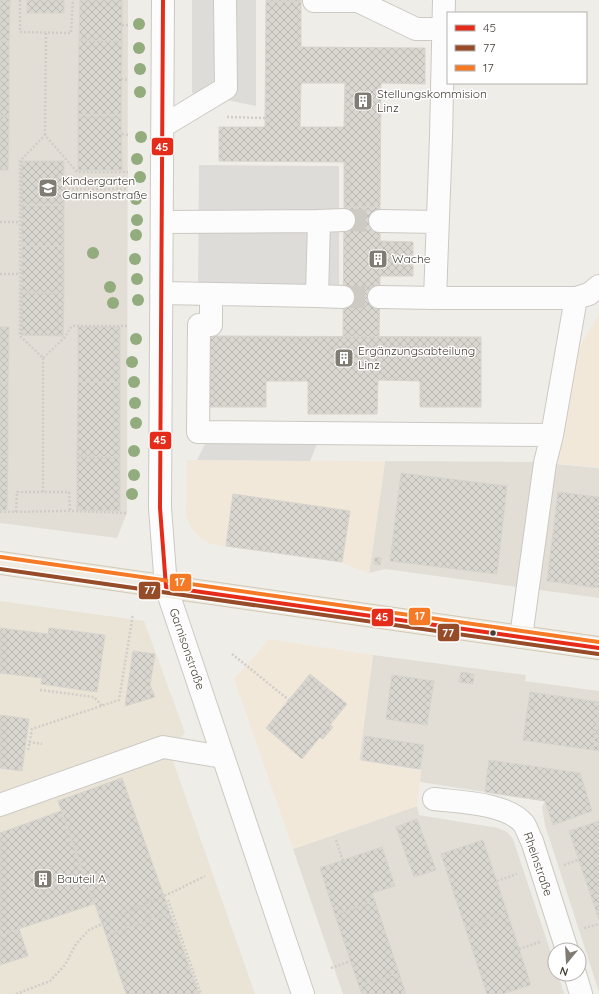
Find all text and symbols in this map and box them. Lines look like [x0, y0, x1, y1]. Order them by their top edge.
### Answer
legend [447, 12, 587, 84]
text: 45 [483, 20, 496, 35]
text: 77 [483, 40, 495, 55]
text: 17 [483, 60, 494, 75]
place label: Stellungskommision Linz [377, 86, 487, 115]
building icon: Stellungskommision Linz [352, 90, 374, 112]
line badge: 45 [151, 137, 174, 156]
text: 45 [156, 140, 168, 154]
place label: Kindergarten Garnisonstraße [62, 173, 147, 202]
school or university icon: Kindergarten Garnisonstraße [37, 177, 59, 199]
building icon: Wache [367, 248, 389, 270]
place label: Wache [392, 251, 431, 266]
place label: Ergänzungsabteilung Linz [358, 343, 475, 372]
building icon: Ergänzungsabteilung Linz [333, 347, 355, 369]
line badge: 45 [149, 431, 172, 450]
text: 45 [154, 433, 166, 447]
line badge: 17 [169, 573, 192, 592]
text: 17 [175, 575, 185, 589]
line badge: 77 [138, 581, 161, 600]
text: 77 [144, 583, 156, 597]
street label: Garnisonstraße [167, 606, 209, 692]
line badge: 17 [408, 607, 431, 626]
line badge: 45 [371, 608, 394, 627]
text: 17 [415, 609, 425, 623]
text: 45 [376, 610, 388, 624]
line badge: 77 [437, 623, 460, 642]
text: 77 [442, 626, 454, 640]
unlabelled marker [488, 628, 498, 638]
street label: Rheinstraße [521, 830, 556, 898]
building icon: Bauteil A [32, 868, 54, 890]
place label: Bauteil A [57, 871, 106, 886]
north arrow [547, 942, 587, 982]
text: N [558, 964, 570, 979]

